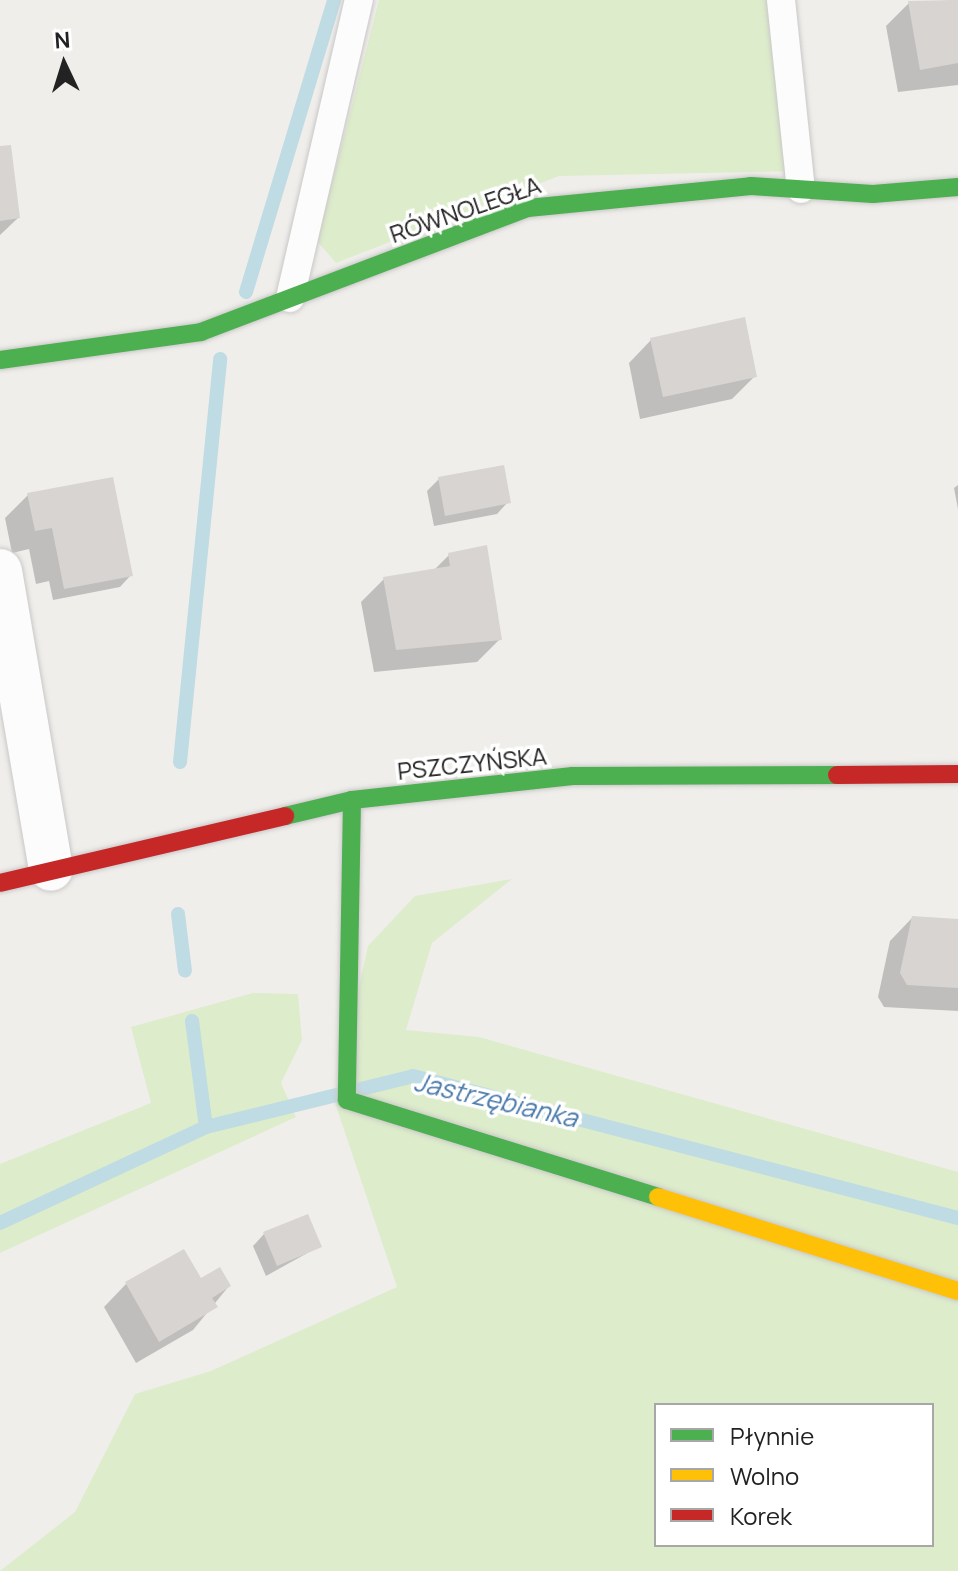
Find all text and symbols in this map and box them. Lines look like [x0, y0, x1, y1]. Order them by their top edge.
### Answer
north arrow [24, 24, 104, 104]
text: N [53, 25, 71, 56]
street label: RÓWNOLEGŁA [386, 170, 544, 248]
street label: PSZCZYŃSKA [396, 741, 548, 785]
water label: Jastrzębianka [411, 1066, 581, 1134]
legend [654, 1403, 934, 1547]
text: Płynnie [730, 1419, 814, 1452]
text: Wolno [730, 1459, 799, 1492]
text: Korek [730, 1499, 792, 1532]

